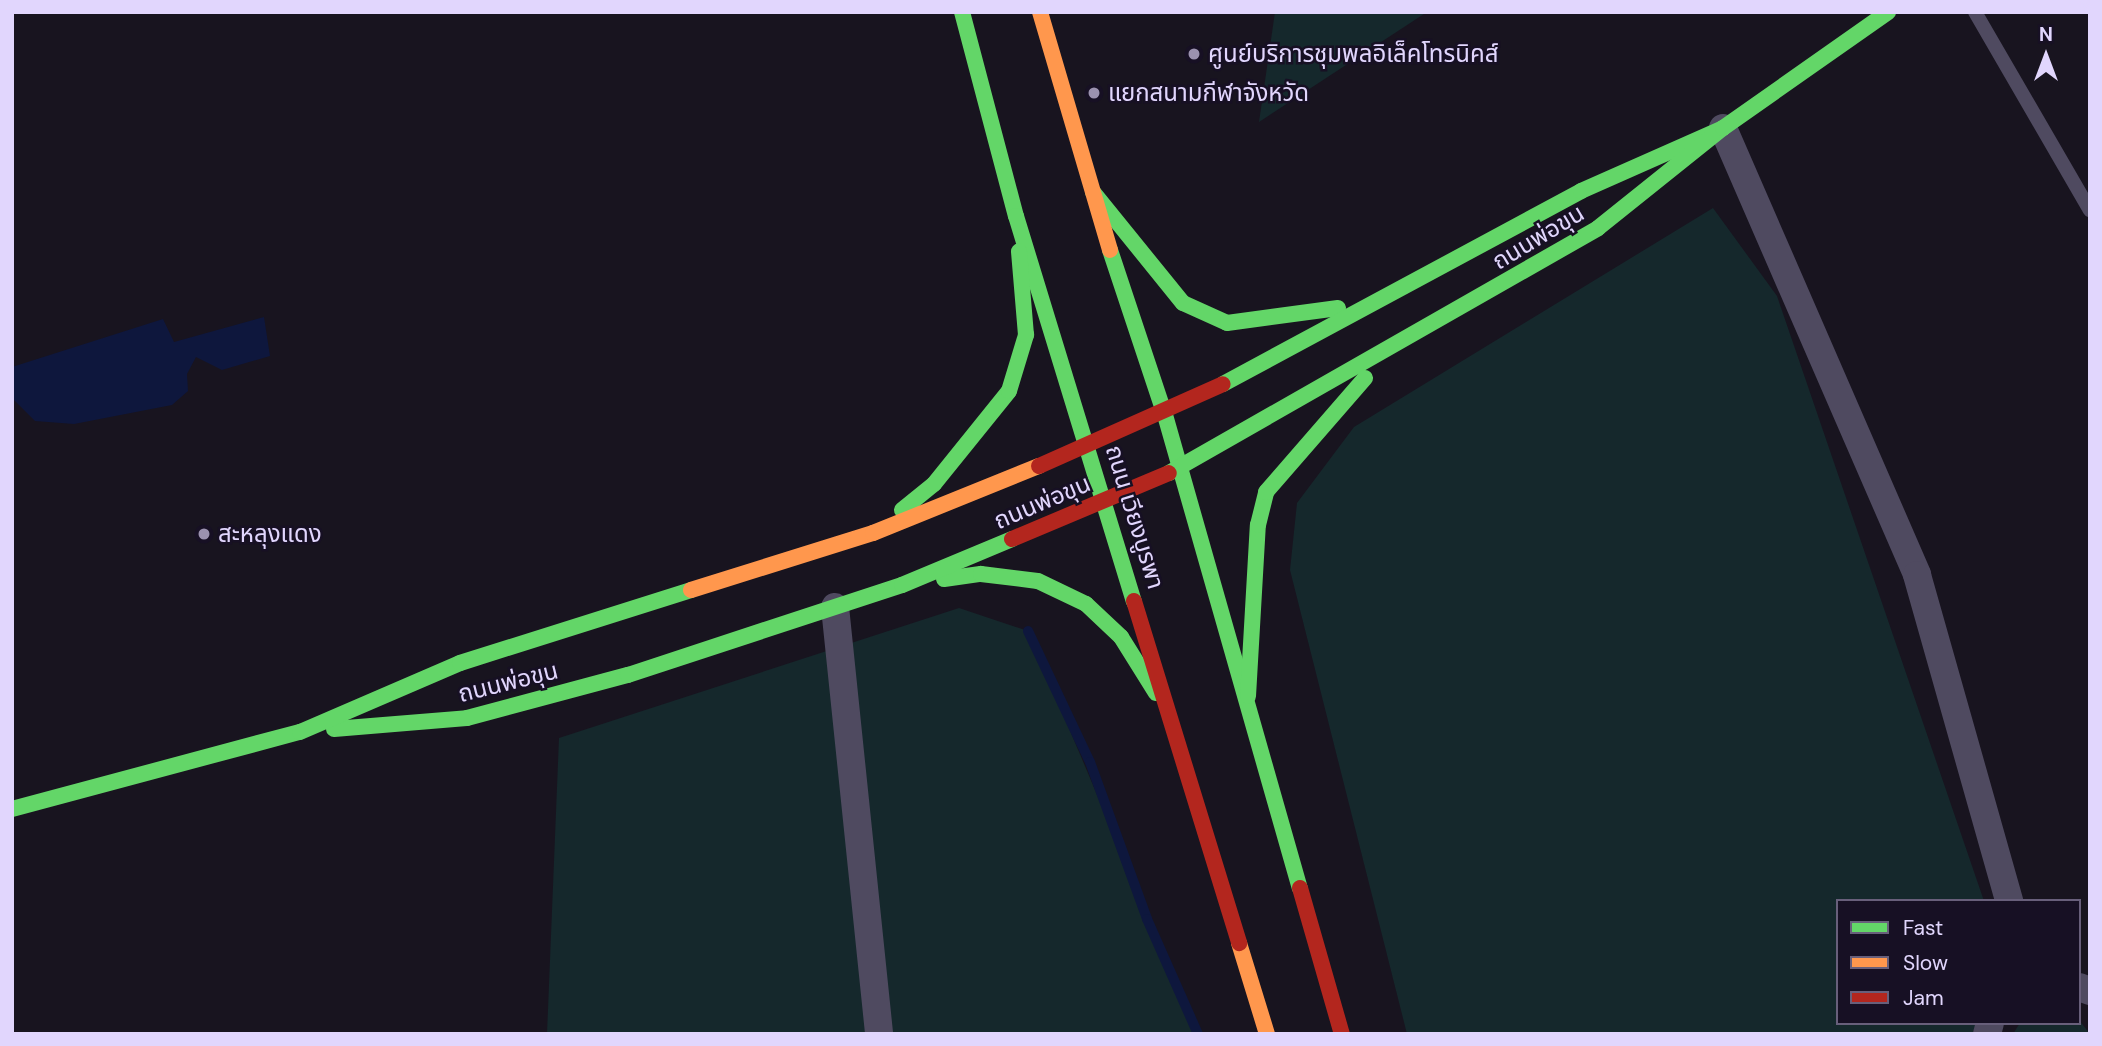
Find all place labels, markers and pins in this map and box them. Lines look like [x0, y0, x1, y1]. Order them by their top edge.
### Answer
place label: ศูนย์บริการชุมพลอิเล็คโทรนิคส์ [1208, 40, 1498, 68]
marker: ศูนย์บริการชุมพลอิเล็คโทรนิคส์ [1186, 46, 1202, 62]
place label: แยกสนามกีฬาจังหวัด [1108, 79, 1309, 107]
marker: แยกสนามกีฬาจังหวัด [1086, 85, 1102, 101]
place label: สะหลุงแดง [218, 520, 322, 548]
marker: สะหลุงแดง [196, 526, 212, 542]

